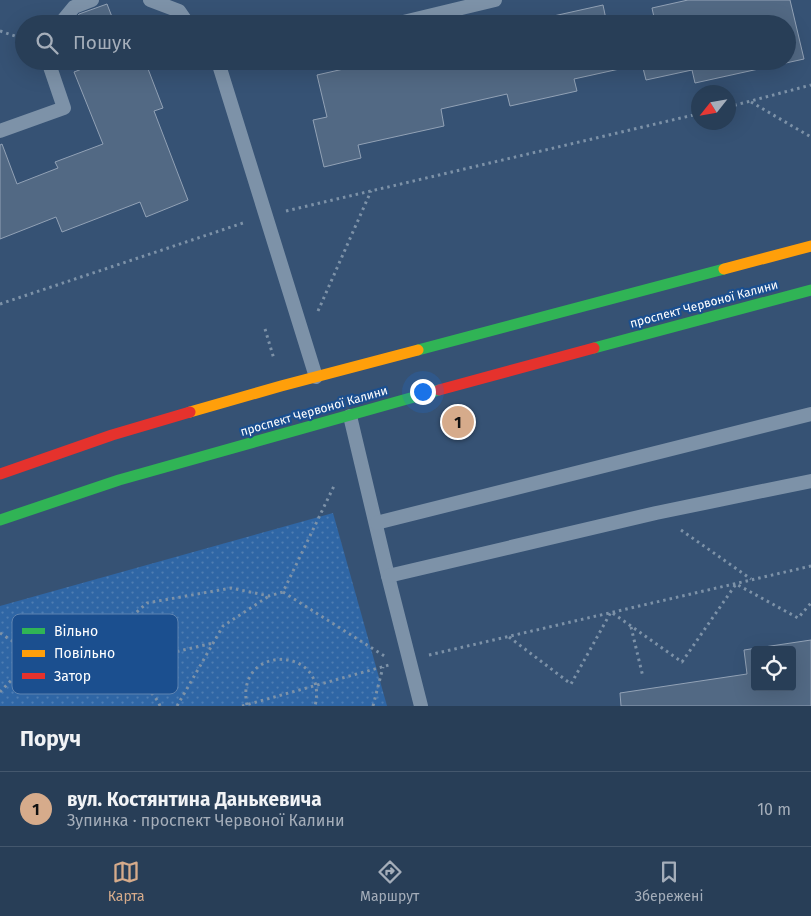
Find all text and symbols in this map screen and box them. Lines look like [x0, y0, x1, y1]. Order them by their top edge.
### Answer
search box [15, 15, 796, 70]
icon: search [33, 29, 61, 57]
text: Пошук [73, 31, 131, 54]
north arrow [691, 85, 736, 130]
street label: проспект Червоної Калини [628, 277, 780, 331]
your location [410, 379, 436, 405]
street label: проспект Червоної Калини [239, 383, 389, 439]
pin: 1 [442, 403, 474, 441]
legend [12, 614, 178, 694]
text: Вільно [54, 623, 98, 640]
text: Повільно [54, 645, 115, 662]
map controls [751, 646, 796, 691]
button: locate [751, 646, 796, 691]
text: Затор [54, 668, 91, 685]
text: Поруч [20, 726, 81, 752]
text: вул. Костянтина Данькевича [67, 788, 322, 811]
text: 1 [32, 800, 40, 819]
text: 10 m [757, 800, 791, 819]
text: Зупинка · проспект Червоної Калини [67, 811, 345, 830]
tab: Карта [108, 858, 145, 905]
tab: Маршрут [360, 858, 419, 905]
tab: Збережені [635, 858, 703, 905]

